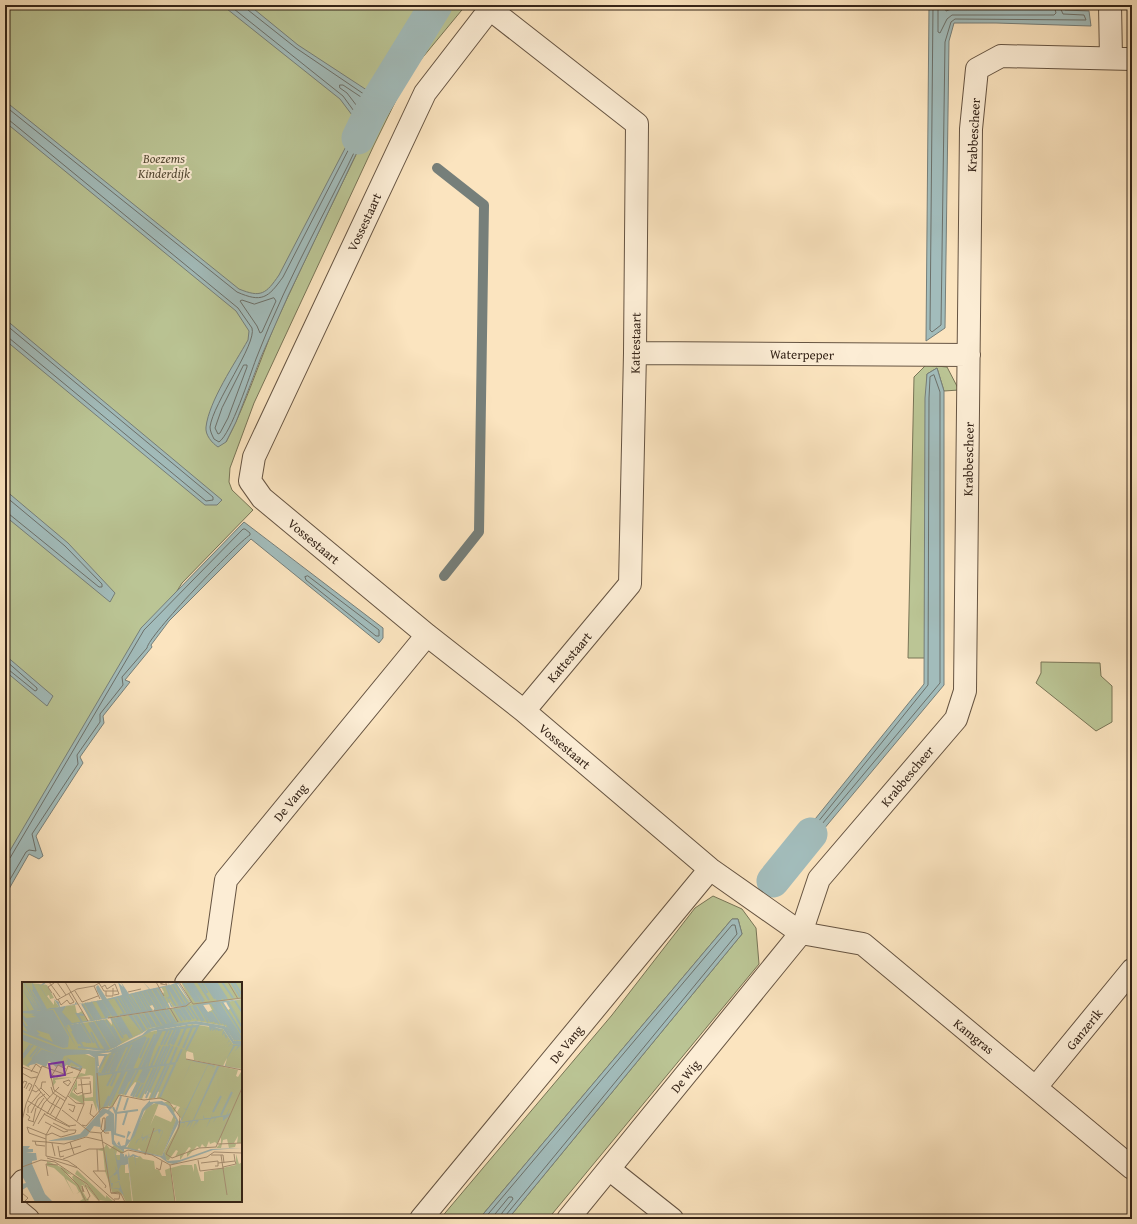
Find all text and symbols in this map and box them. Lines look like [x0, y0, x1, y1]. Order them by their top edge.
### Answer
street label: Krabbescheer [962, 97, 985, 173]
park label: Boezems Kinderdijk [137, 149, 190, 183]
street label: Vossestaart [343, 189, 387, 255]
street label: Kattestaart [625, 312, 646, 374]
street label: Waterpeper [770, 344, 835, 365]
street label: Krabbescheer [958, 421, 979, 496]
street label: Vossestaart [284, 514, 344, 569]
street label: Kattestaart [542, 627, 597, 687]
street label: Vossestaart [535, 719, 595, 774]
street label: Krabbescheer [876, 741, 939, 811]
street label: De Vang [269, 779, 312, 826]
inset map [22, 982, 242, 1202]
street label: Ganzerik [1062, 1004, 1107, 1054]
street label: Kamgras [949, 1014, 998, 1059]
street label: De Vang [545, 1021, 588, 1068]
street label: De Wig [666, 1055, 705, 1097]

